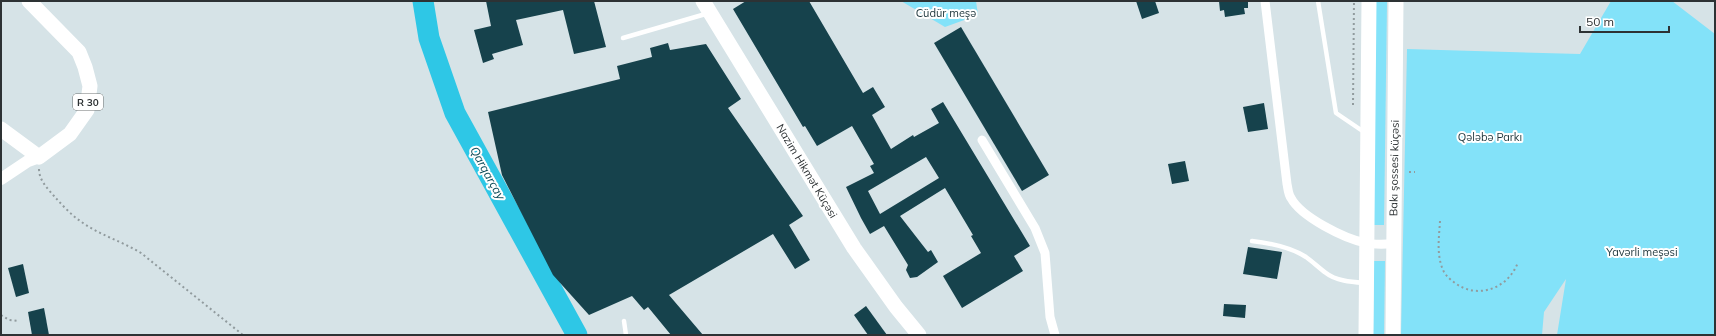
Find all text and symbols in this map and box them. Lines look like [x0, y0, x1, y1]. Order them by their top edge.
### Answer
park label: Cüdür meşə [916, 6, 976, 20]
scale bar [1580, 8, 1669, 34]
text: 50 m [1586, 14, 1614, 29]
road number: R 30 [73, 94, 103, 110]
street label: Bakı şossesi küçəsi [1386, 120, 1402, 216]
street label: Nazim Hikmət Küçəsi [773, 121, 841, 221]
park label: Qələbə Parkı [1458, 130, 1522, 144]
water label: Qarqarçay [467, 144, 509, 203]
park label: Yavərli meşəsi [1605, 245, 1678, 259]

